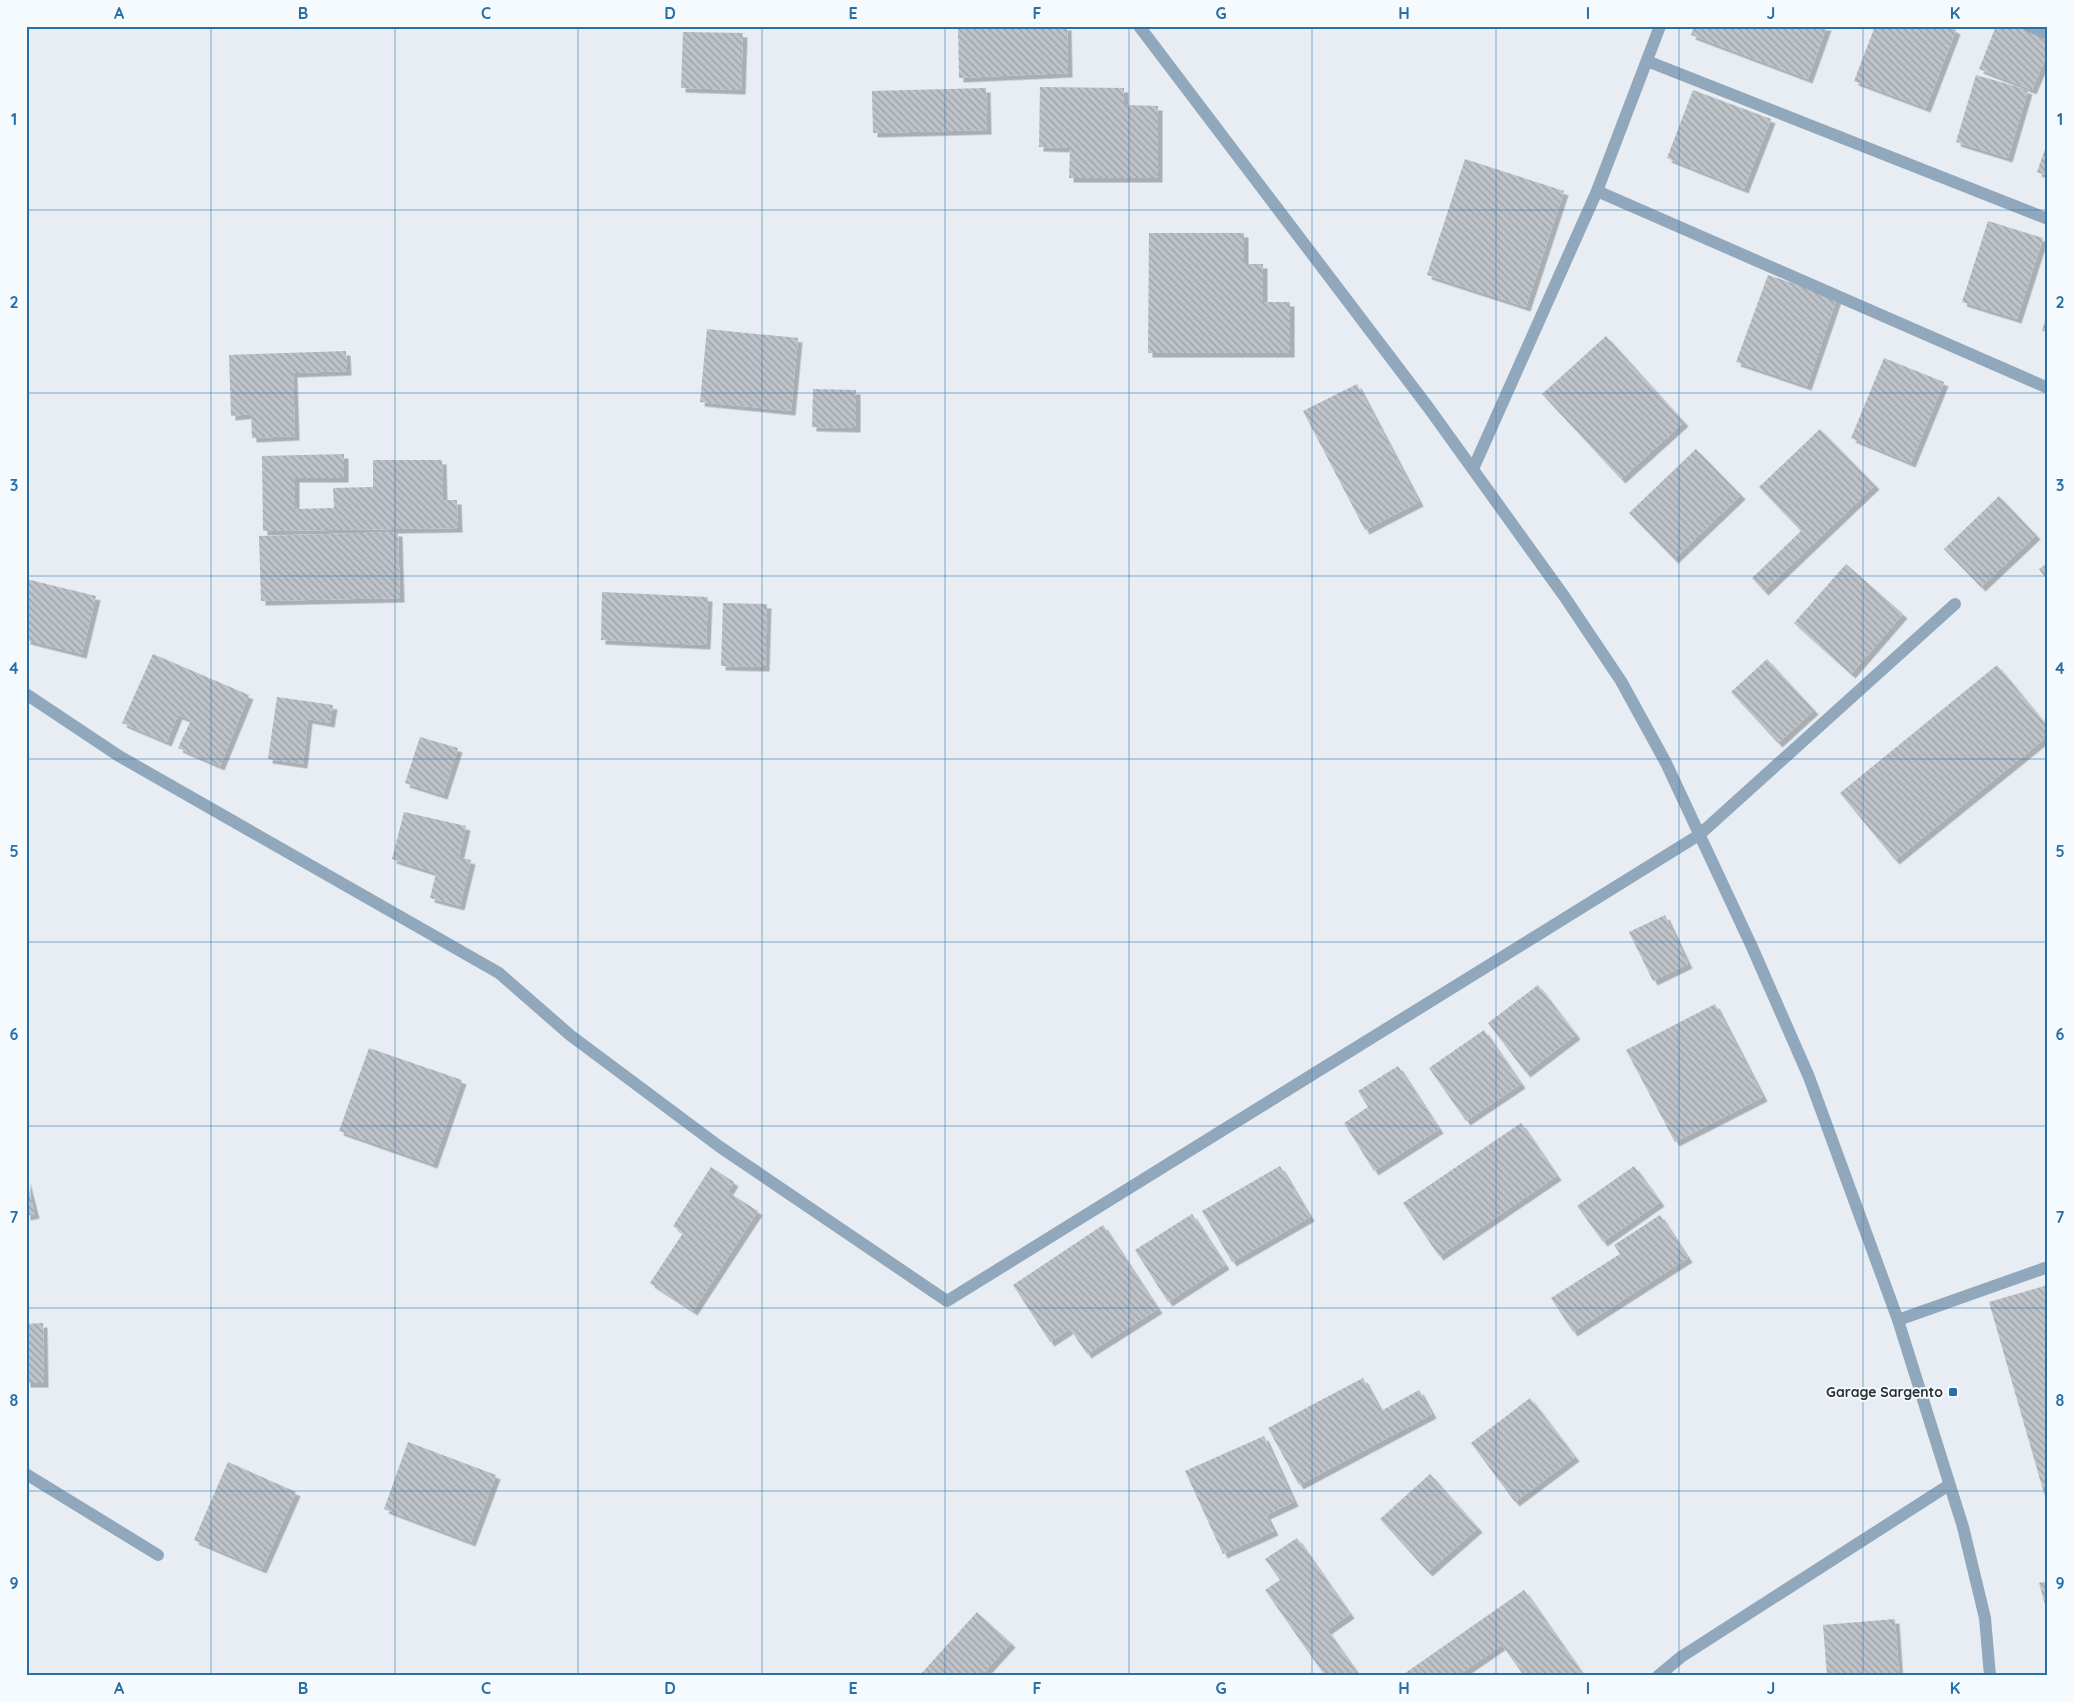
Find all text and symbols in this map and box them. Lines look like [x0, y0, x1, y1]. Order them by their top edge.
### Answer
text: A [114, 3, 125, 23]
text: B [298, 3, 308, 23]
text: C [481, 3, 491, 23]
text: D [664, 3, 676, 23]
text: E [848, 3, 858, 23]
text: F [1033, 3, 1042, 23]
text: G [1215, 3, 1227, 23]
text: H [1398, 3, 1410, 23]
text: I [1586, 3, 1590, 23]
text: J [1767, 3, 1775, 23]
text: K [1950, 3, 1960, 23]
text: 1 [11, 109, 17, 129]
text: 1 [2057, 109, 2063, 129]
text: 2 [9, 292, 19, 312]
text: 2 [2055, 292, 2065, 312]
text: 3 [10, 475, 18, 495]
text: 3 [2056, 475, 2064, 495]
text: 4 [9, 658, 19, 678]
text: 4 [2055, 658, 2065, 678]
text: 5 [9, 841, 19, 861]
text: 5 [2055, 841, 2065, 861]
text: 6 [10, 1024, 19, 1044]
text: 6 [2056, 1024, 2065, 1044]
text: 7 [10, 1207, 19, 1227]
text: 7 [2056, 1207, 2065, 1227]
place label: Garage Sargento [1826, 1383, 1943, 1401]
marker: Garage Sargento [1947, 1386, 1959, 1398]
text: 8 [10, 1390, 19, 1410]
text: 8 [2056, 1390, 2065, 1410]
text: 9 [9, 1573, 19, 1593]
text: 9 [2055, 1573, 2065, 1593]
text: A [114, 1678, 125, 1698]
text: B [298, 1678, 308, 1698]
text: C [481, 1678, 491, 1698]
text: D [664, 1678, 676, 1698]
text: E [848, 1678, 858, 1698]
text: F [1033, 1678, 1042, 1698]
text: G [1215, 1678, 1227, 1698]
text: H [1398, 1678, 1410, 1698]
text: I [1586, 1678, 1590, 1698]
text: J [1767, 1678, 1775, 1698]
text: K [1950, 1678, 1960, 1698]

